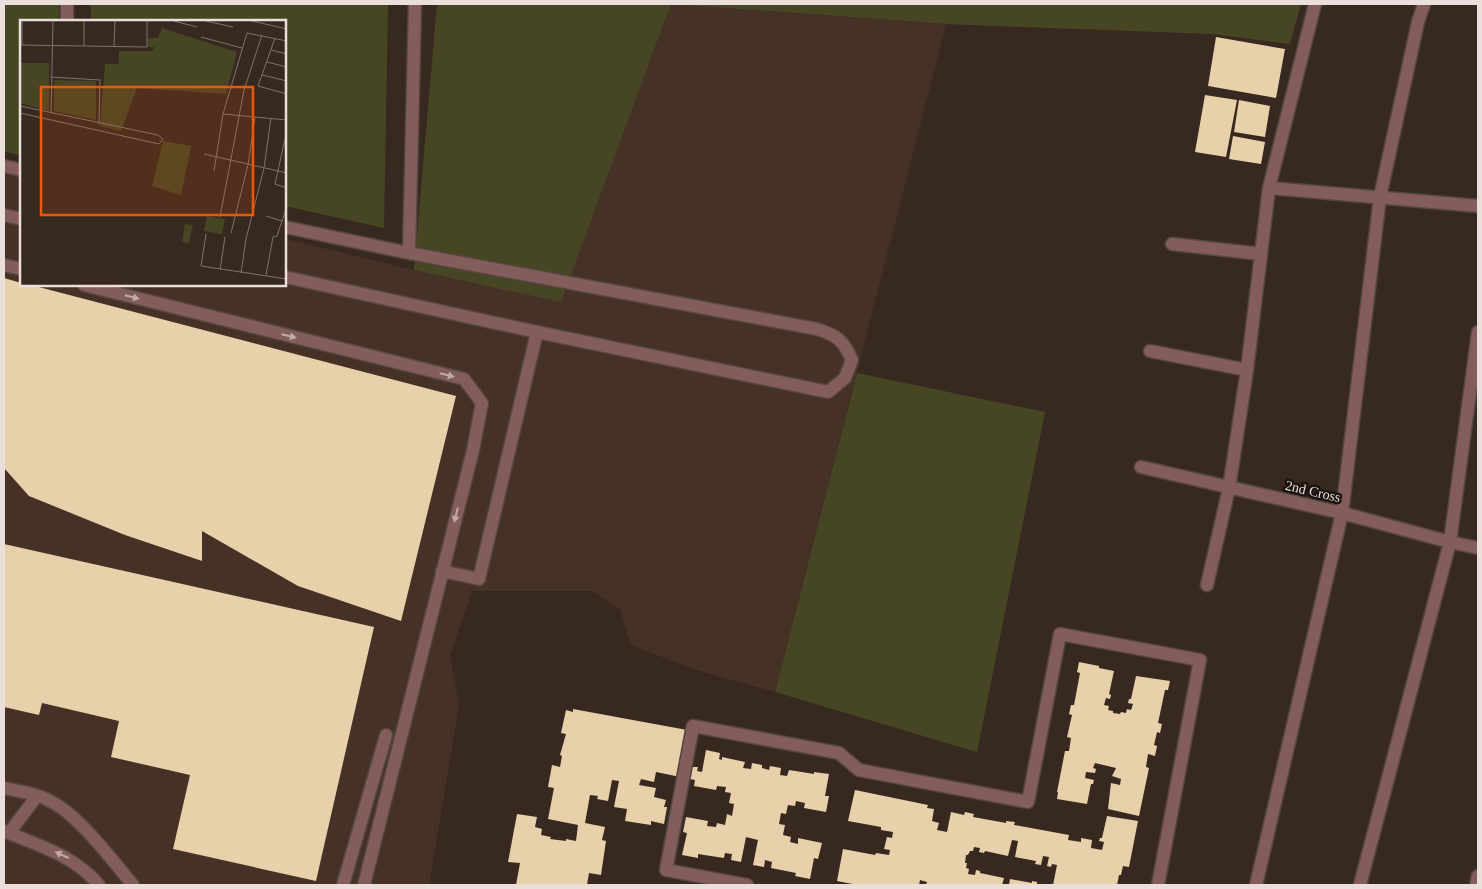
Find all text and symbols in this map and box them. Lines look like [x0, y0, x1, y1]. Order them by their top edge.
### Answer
inset map [20, 20, 286, 286]
one-way arrow [124, 293, 139, 301]
one-way arrow [282, 332, 297, 340]
one-way arrow [440, 371, 455, 379]
street label: 2nd Cross [1284, 478, 1342, 505]
one-way arrow [452, 507, 460, 523]
one-way arrow [54, 851, 69, 860]

